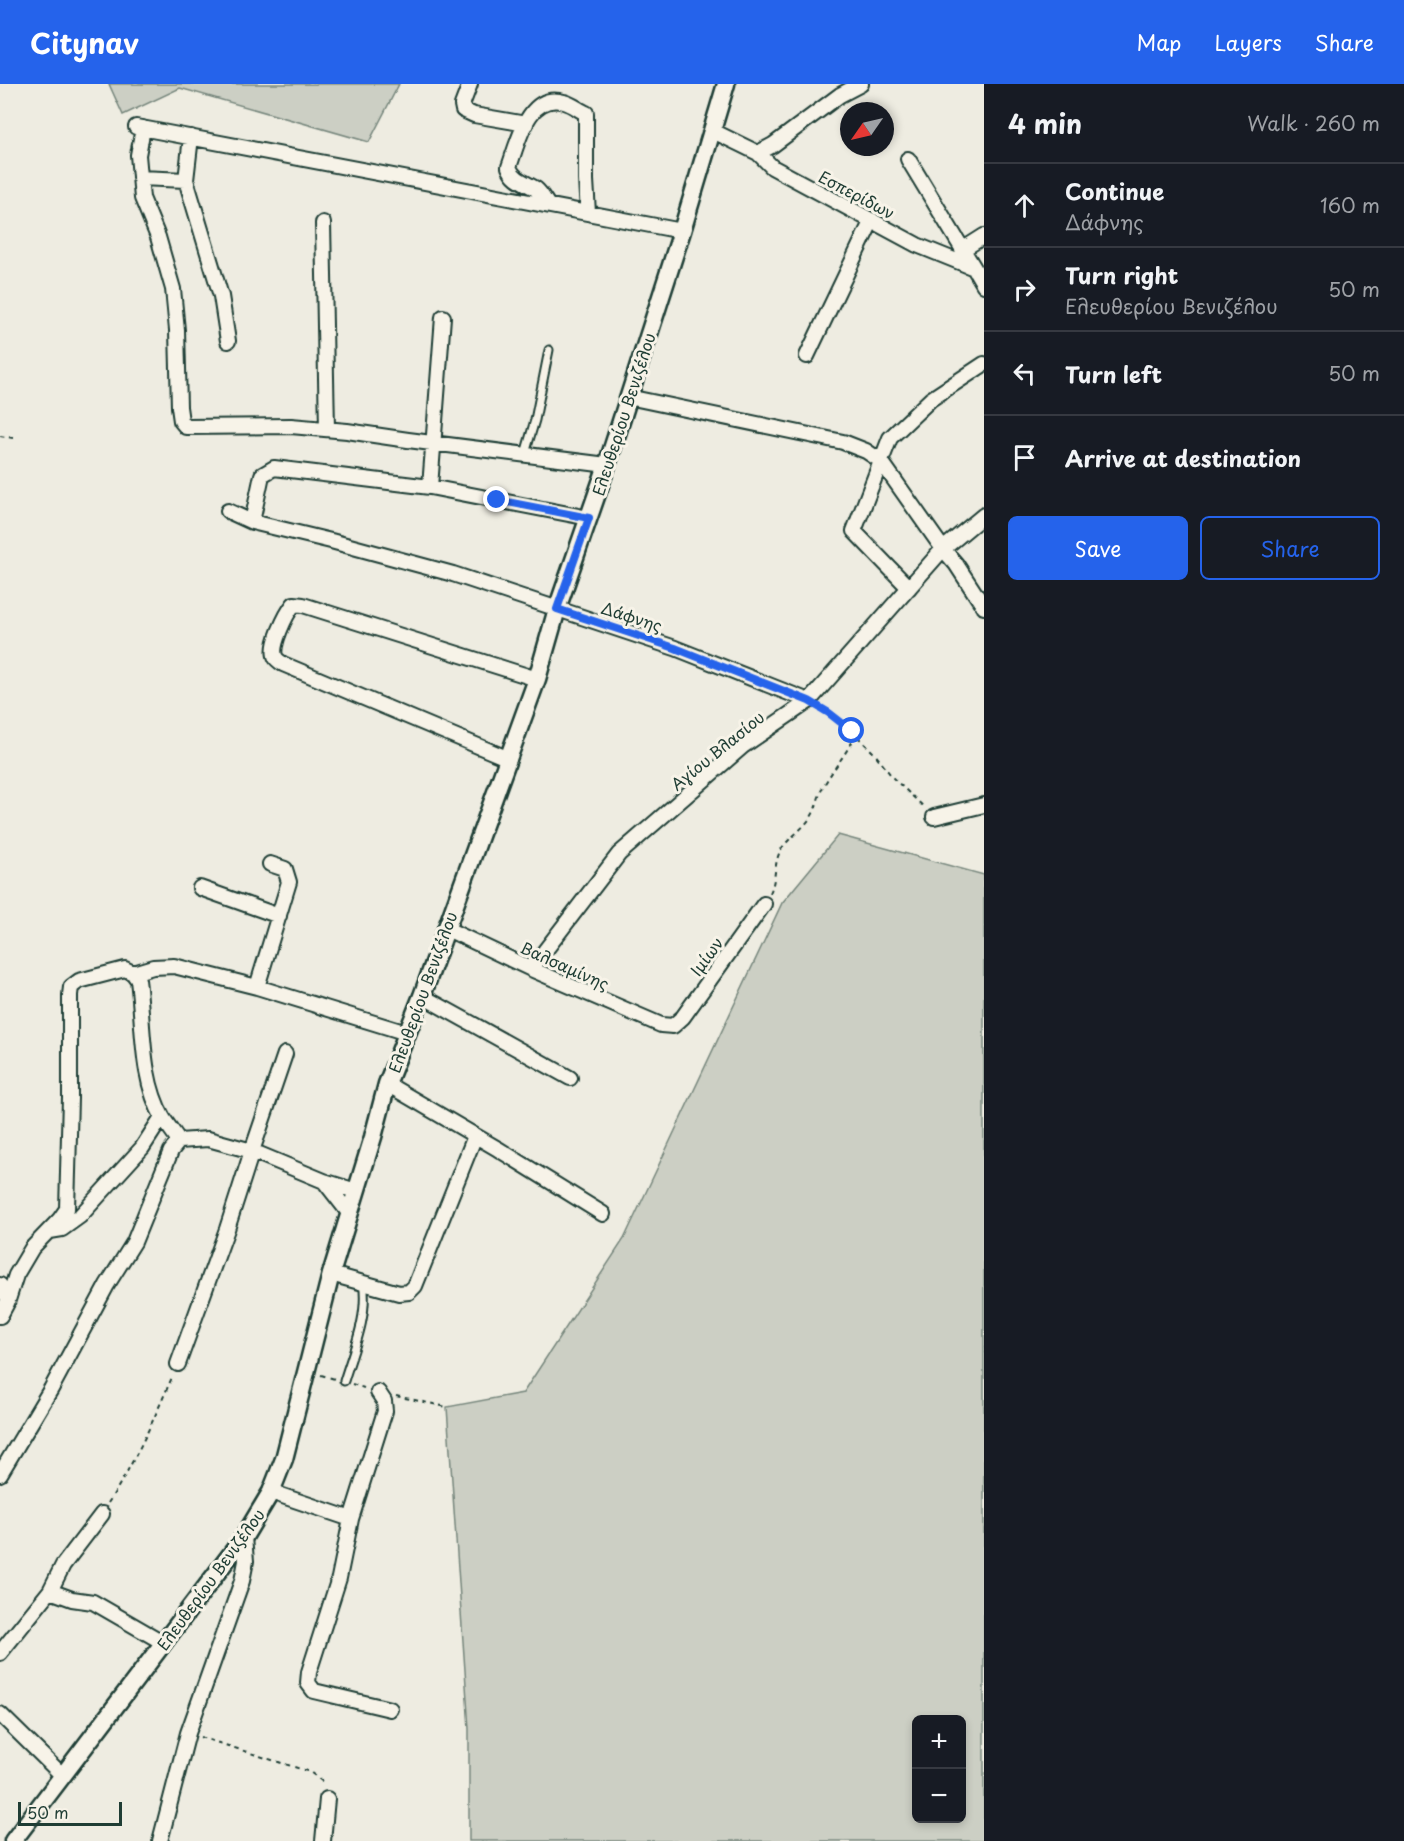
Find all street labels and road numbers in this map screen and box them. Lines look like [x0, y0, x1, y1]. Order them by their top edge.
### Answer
street label: Εσπερίδων [815, 164, 899, 224]
street label: Ελευθερίου Βενιζέλου [585, 329, 661, 499]
street label: Δάφνης [598, 595, 666, 637]
street label: Αγίου Βλασίου [665, 705, 769, 795]
street label: Ελευθερίου Βενιζέλου [382, 908, 462, 1076]
street label: Ιμίων [684, 932, 728, 980]
street label: Βαλσαμίνης [517, 935, 613, 995]
street label: Ελευθερίου Βενιζέλου [150, 1503, 270, 1655]

